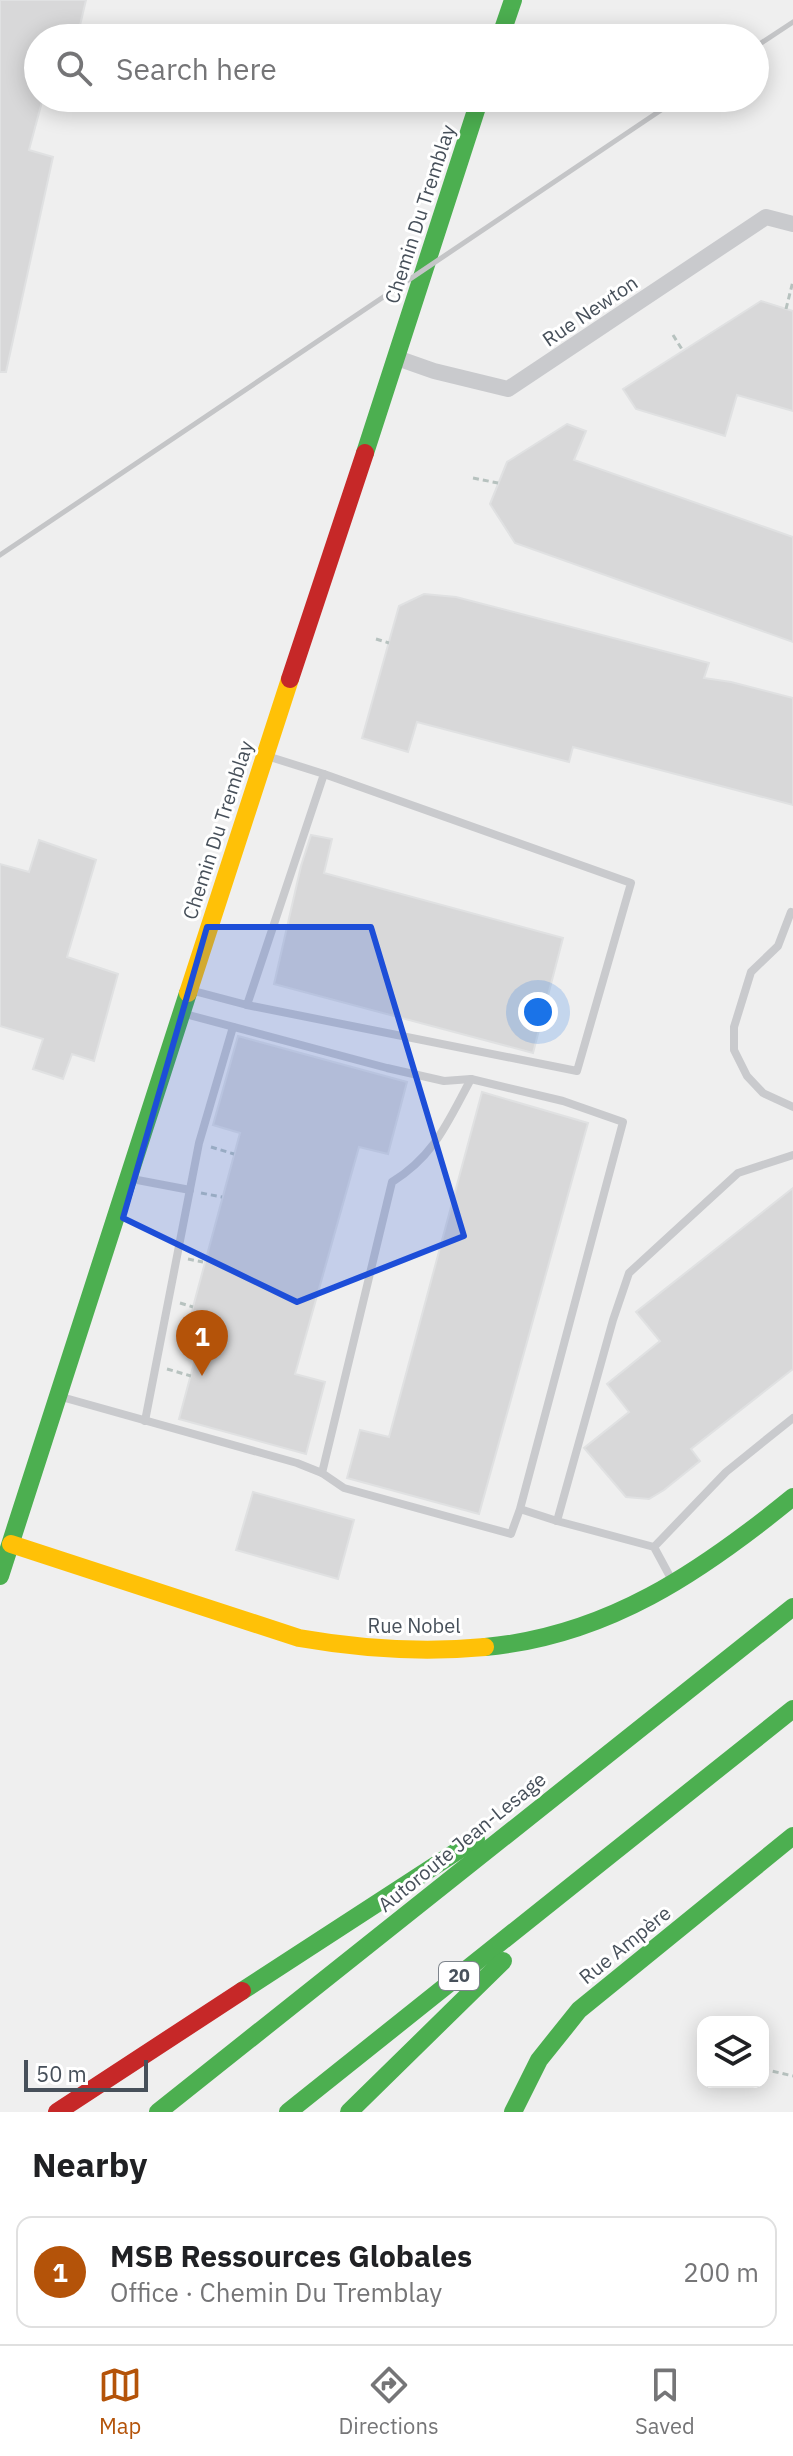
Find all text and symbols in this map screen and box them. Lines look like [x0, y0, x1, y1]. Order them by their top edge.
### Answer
search box [24, 24, 769, 112]
icon: search [52, 46, 96, 90]
text: Search here [116, 49, 277, 88]
street label: Chemin Du Tremblay [378, 121, 461, 307]
street label: Rue Newton [537, 269, 643, 352]
street label: Chemin Du Tremblay [176, 737, 259, 923]
your location [518, 992, 558, 1032]
pin: 1 [176, 1310, 228, 1376]
street label: Rue Nobel [367, 1612, 461, 1639]
street label: Autoroute Jean-Lesage [372, 1765, 551, 1918]
street label: Rue Ampère [573, 1899, 676, 1990]
road number: 20 [439, 1962, 479, 1990]
map controls [697, 2016, 769, 2088]
button: layers [697, 2016, 769, 2088]
scale bar [24, 2056, 148, 2092]
text: 50 m [36, 2059, 87, 2088]
text: Nearby [32, 2142, 147, 2186]
text: MSB Ressources Globales [110, 2236, 472, 2275]
text: 1 [52, 2255, 68, 2289]
text: 200 m [683, 2255, 759, 2289]
text: Office · Chemin Du Tremblay [110, 2275, 442, 2309]
tab: Map [98, 2363, 142, 2440]
tab: Directions [339, 2363, 439, 2440]
tab: Saved [635, 2363, 695, 2440]

